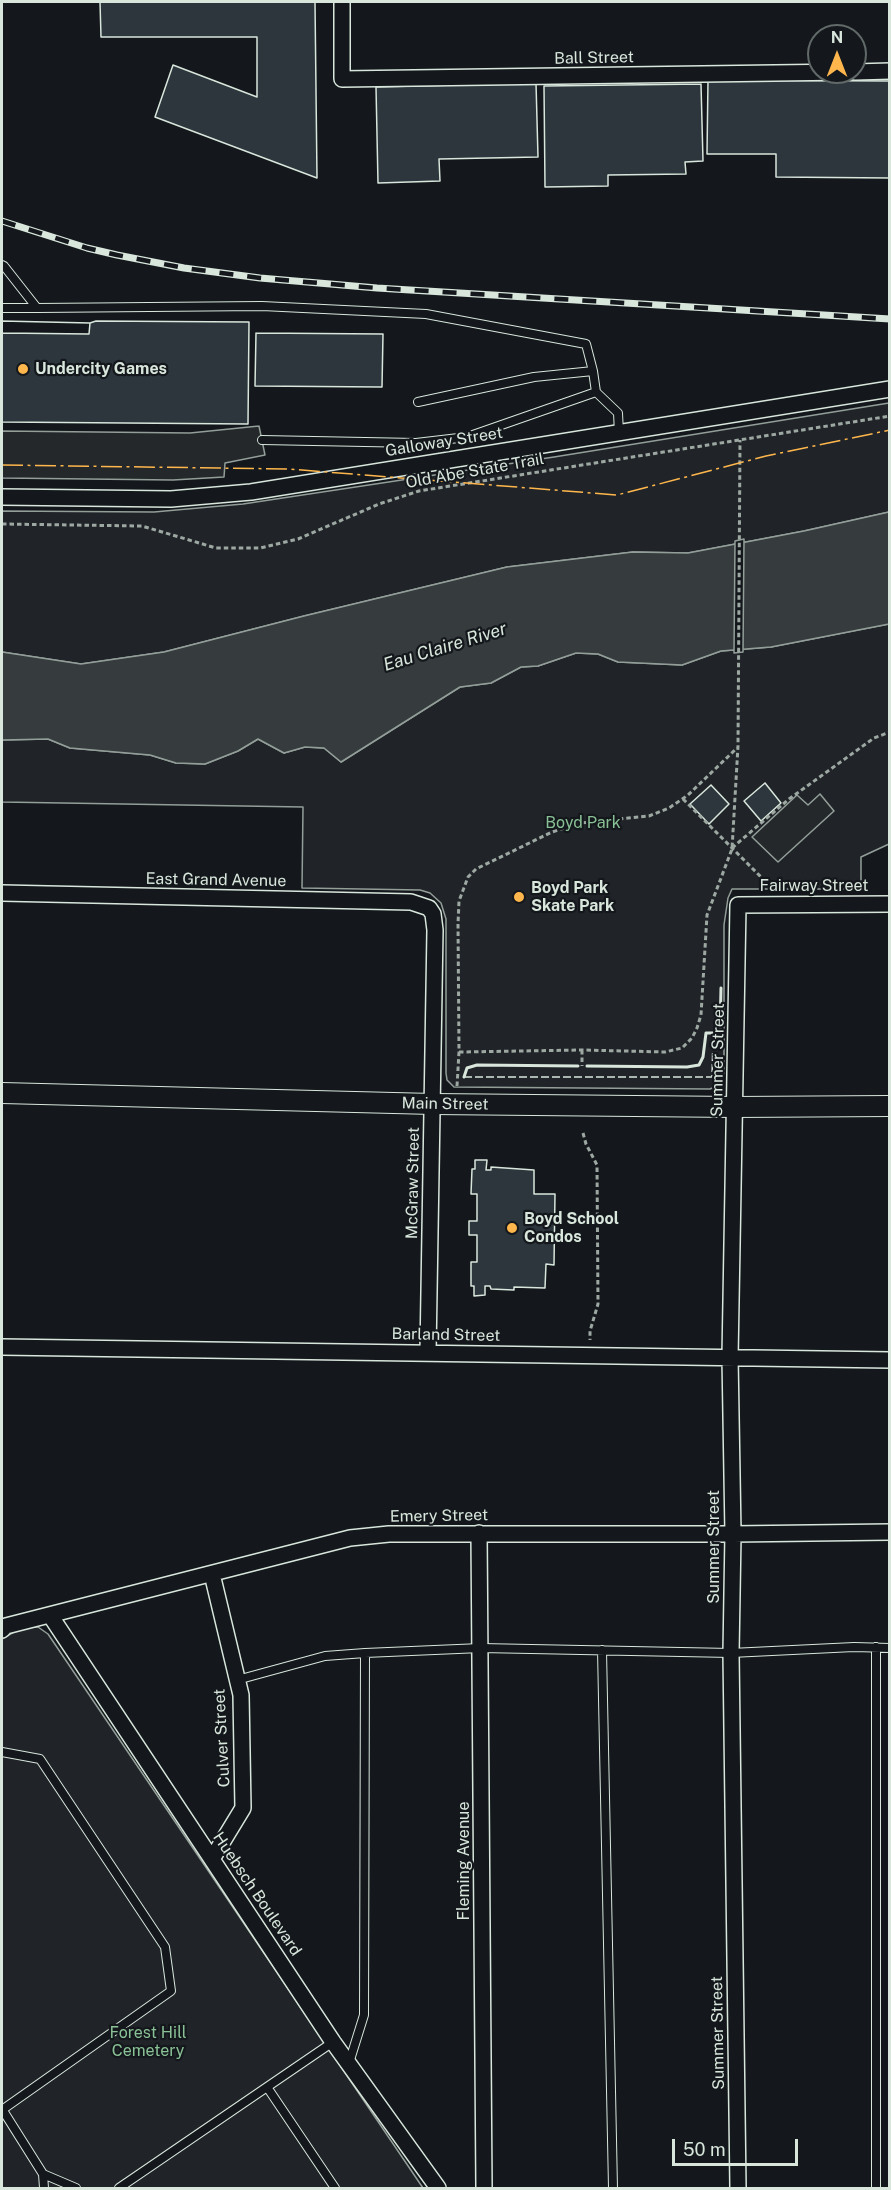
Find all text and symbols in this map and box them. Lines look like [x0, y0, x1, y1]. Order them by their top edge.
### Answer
north arrow [807, 24, 867, 84]
text: N [831, 28, 843, 47]
street label: Ball Street [554, 48, 634, 68]
place label: Undercity Games [35, 359, 167, 379]
marker: Undercity Games [16, 362, 30, 376]
street label: Galloway Street [384, 423, 504, 461]
street label: Old Abe State Trail [404, 449, 546, 493]
water label: Eau Claire River [381, 618, 509, 676]
park label: Boyd Park [545, 813, 621, 833]
street label: East Grand Avenue [145, 869, 287, 891]
street label: Fairway Street [760, 876, 868, 896]
place label: Boyd Park Skate Park [531, 878, 614, 916]
marker: Boyd Park Skate Park [512, 890, 526, 904]
street label: Summer Street [707, 1003, 729, 1117]
street label: Main Street [401, 1094, 489, 1114]
street label: McGraw Street [402, 1127, 424, 1239]
place label: Boyd School Condos [524, 1209, 619, 1247]
marker: Boyd School Condos [505, 1221, 519, 1235]
street label: Barland Street [391, 1324, 501, 1346]
street label: Summer Street [704, 1490, 724, 1604]
street label: Emery Street [390, 1506, 488, 1526]
street label: Culver Street [210, 1688, 234, 1788]
street label: Fleming Avenue [454, 1802, 474, 1920]
street label: Huebsch Boulevard [209, 1829, 305, 1959]
street label: Summer Street [707, 1976, 729, 2090]
park label: Forest Hill Cemetery [109, 2023, 187, 2061]
scale bar [675, 2127, 801, 2165]
text: 50 m [683, 2139, 726, 2160]

